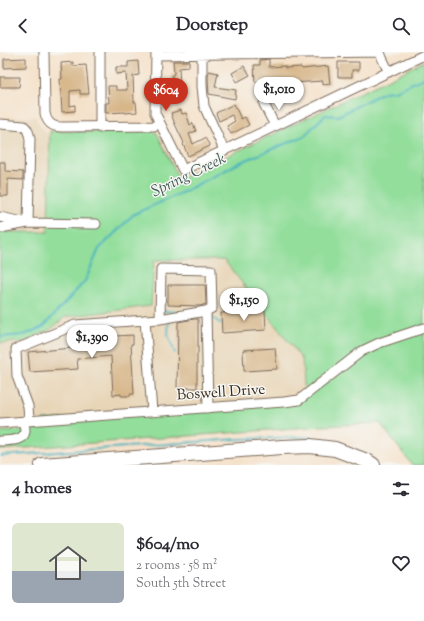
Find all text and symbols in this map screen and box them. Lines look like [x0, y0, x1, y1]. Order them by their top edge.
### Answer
text: Doorstep [176, 13, 248, 39]
icon: back [12, 15, 34, 37]
icon: search [390, 15, 412, 37]
pin: $1,010 [246, 77, 312, 111]
pin: $604 [142, 78, 190, 112]
text: $1,010 [263, 81, 295, 99]
text: $604 [153, 82, 179, 100]
water label: Spring Creek [148, 148, 230, 204]
pin: $1,150 [211, 288, 277, 322]
text: $1,150 [229, 292, 259, 310]
pin: $1,390 [59, 325, 125, 359]
text: $1,390 [76, 329, 108, 347]
street label: Boswell Drive [176, 379, 266, 407]
text: 4 homes [12, 477, 72, 501]
icon: filters [390, 478, 412, 500]
text: $604/mo [136, 533, 199, 557]
icon: home [44, 539, 92, 587]
icon: heart [390, 552, 412, 574]
text: 2 rooms · 58 m² [136, 557, 217, 575]
text: South 5th Street [136, 575, 226, 593]

